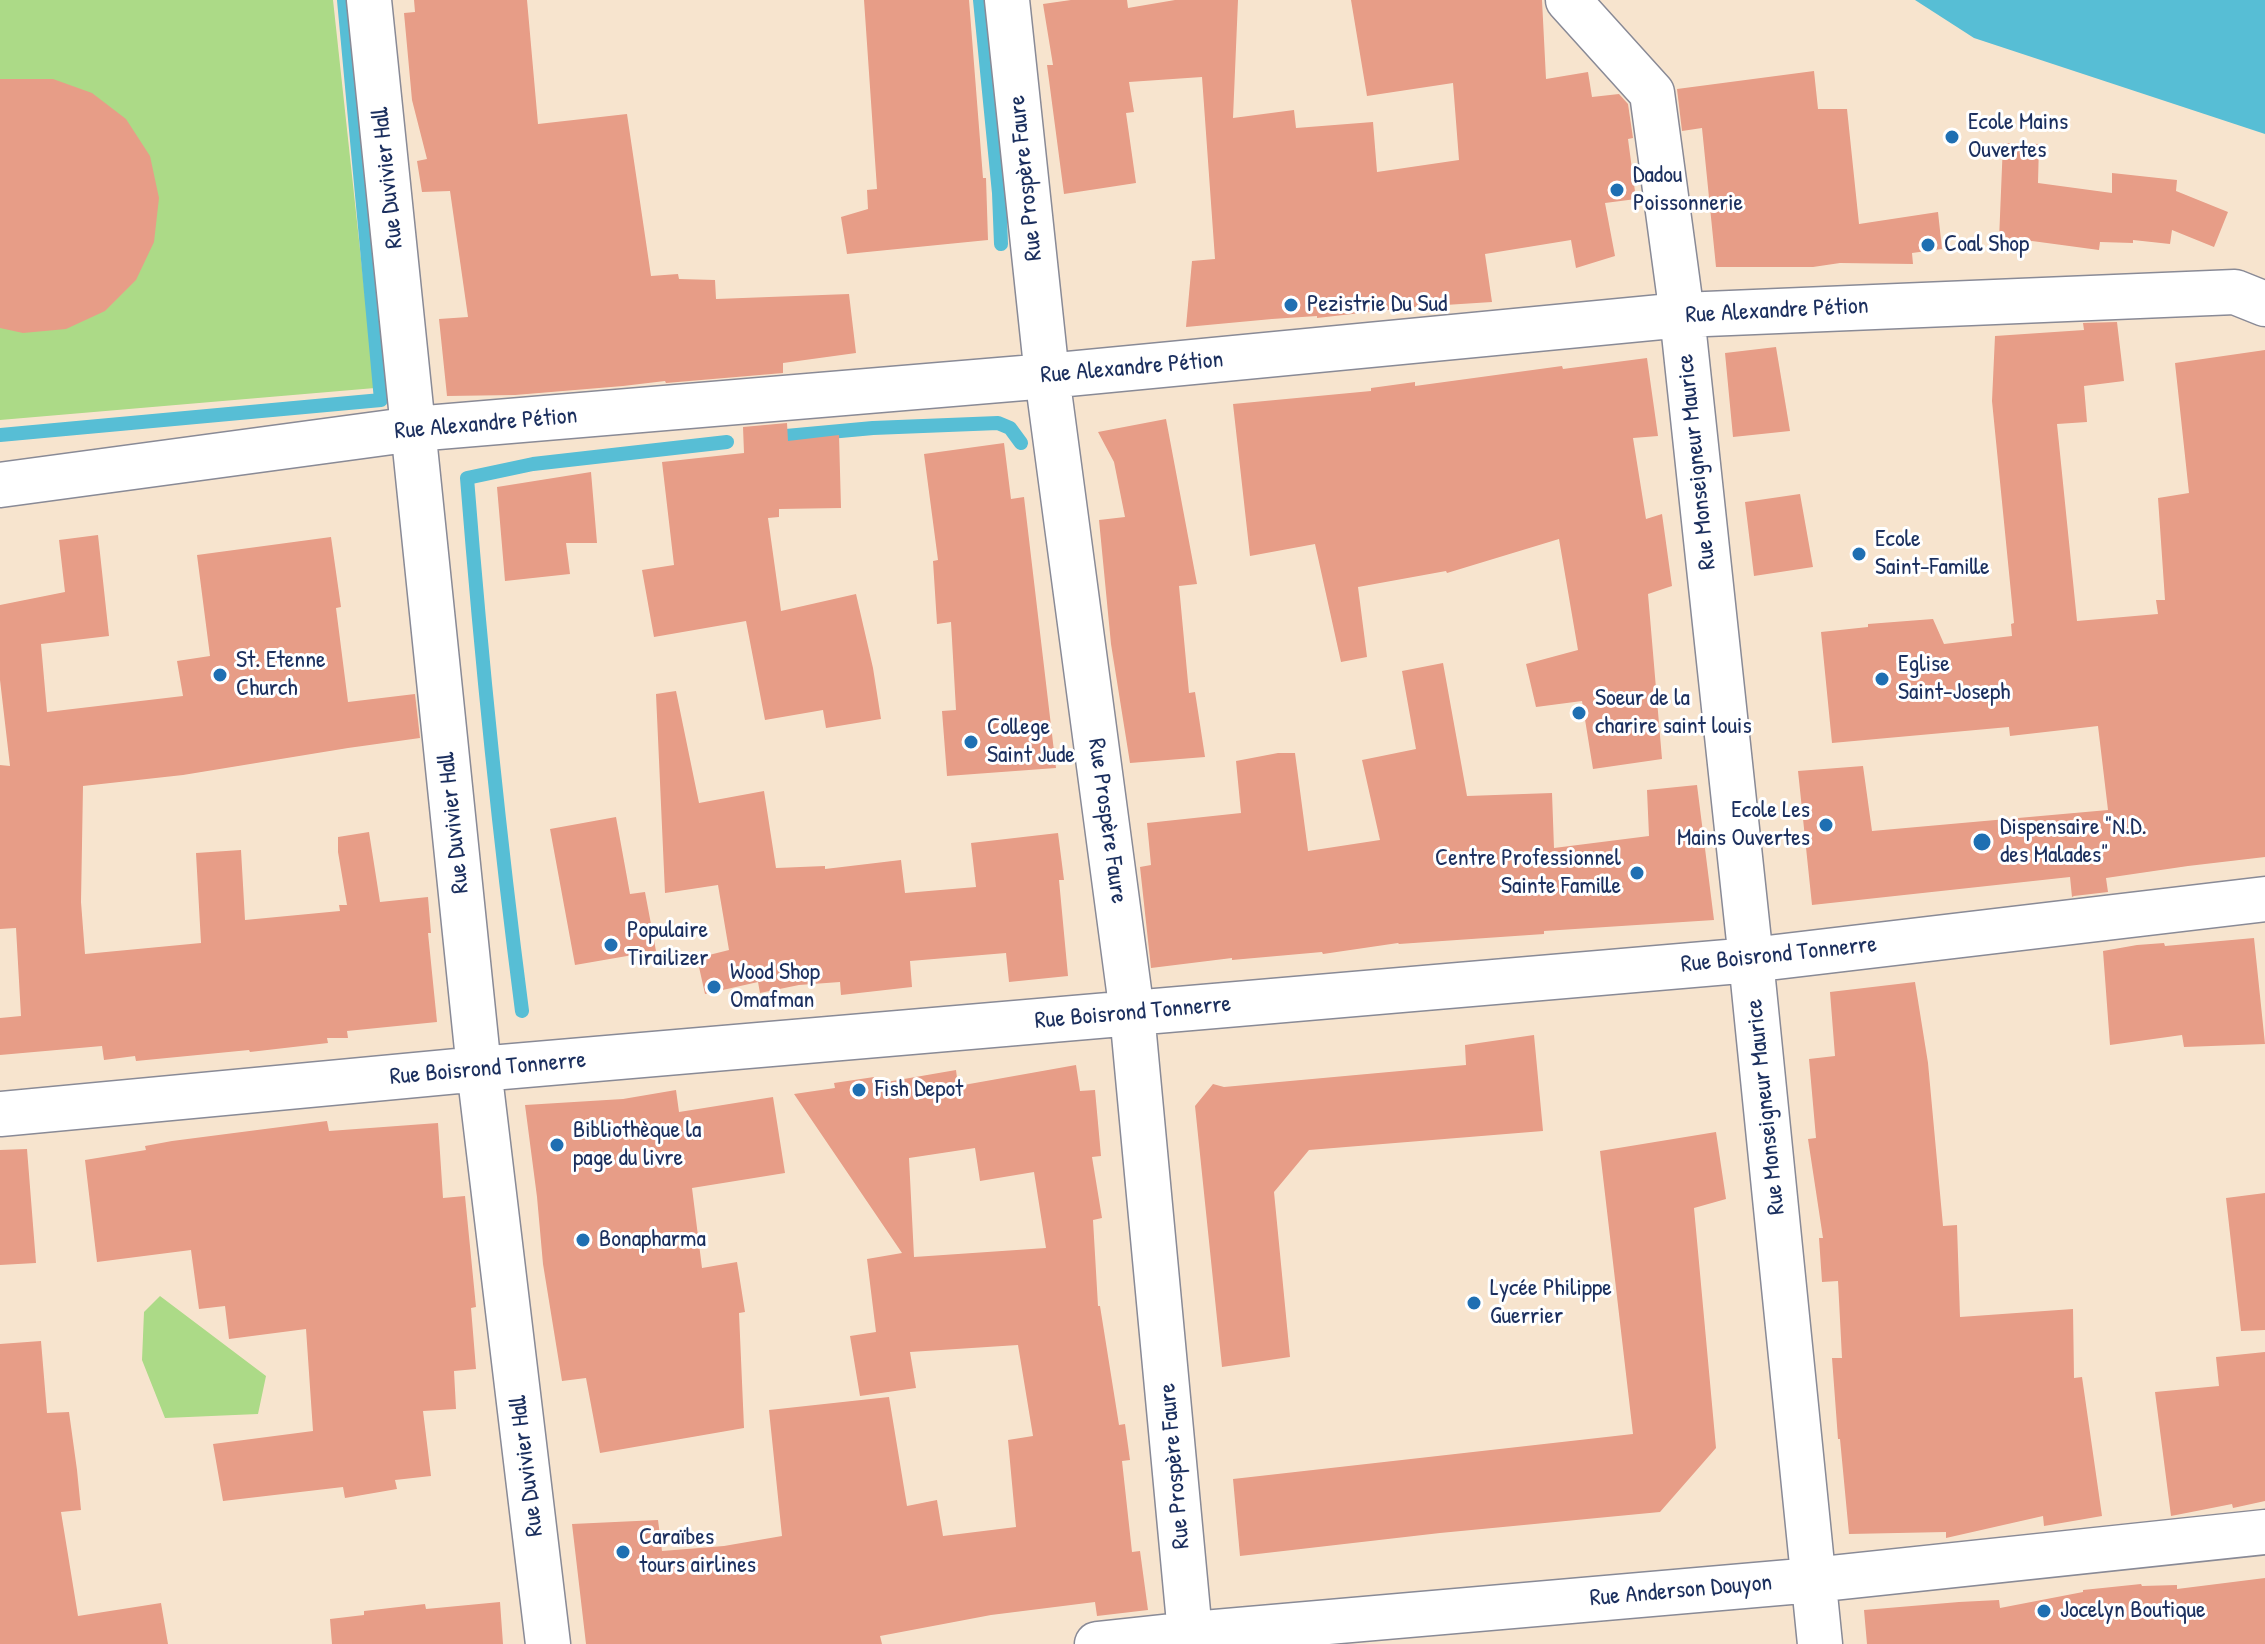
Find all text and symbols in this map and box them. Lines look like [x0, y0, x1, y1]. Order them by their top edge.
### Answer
street label: Rue Prospère Faure [1003, 94, 1049, 262]
street label: Rue Duvivier Hall [366, 106, 410, 250]
place label: Ecole Mains Ouvertes [1968, 109, 2068, 165]
marker: Ecole Mains Ouvertes [1943, 128, 1961, 146]
place label: Dadou Poissonnerie [1633, 162, 1743, 218]
marker: Dadou Poissonnerie [1608, 181, 1626, 199]
place label: Coal Shop [1944, 231, 2029, 259]
marker: Coal Shop [1919, 236, 1937, 254]
place label: Pezistrie Du Sud [1307, 291, 1447, 319]
street label: Rue Alexandre Pétion [1685, 292, 1869, 330]
marker: Pezistrie Du Sud [1282, 296, 1300, 314]
street label: Rue Alexandre Pétion [1040, 346, 1224, 390]
street label: Rue Monseigneur Maurice [1671, 353, 1723, 571]
street label: Rue Alexandre Pétion [394, 402, 578, 446]
place label: Ecole Saint-Famille [1875, 526, 1990, 582]
marker: Ecole Saint-Famille [1850, 545, 1868, 563]
place label: St. Etenne Church [236, 647, 326, 703]
place label: Eglise Saint-Joseph [1898, 651, 2010, 707]
marker: St. Etenne Church [211, 666, 229, 684]
marker: Eglise Saint-Joseph [1873, 670, 1891, 688]
place label: Soeur de la charire saint louis [1595, 685, 1752, 741]
marker: Soeur de la charire saint louis [1570, 704, 1588, 722]
place label: College Saint Jude [987, 714, 1075, 770]
marker: College Saint Jude [962, 733, 980, 751]
street label: Rue Prospère Faure [1081, 737, 1133, 905]
street label: Rue Duvivier Hall [432, 751, 476, 895]
place label: Ecole Les Mains Ouvertes [1677, 797, 1810, 853]
place label: Dispensaire "N.D. des Malades" [2000, 814, 2147, 870]
marker: Ecole Les Mains Ouvertes [1817, 816, 1835, 834]
marker: Dispensaire "N.D. des Malades" [1971, 831, 1993, 853]
place label: Centre Professionnel Sainte Famille [1435, 845, 1621, 901]
marker: Centre Professionnel Sainte Famille [1628, 864, 1646, 882]
place label: Populaire Tirailizer [627, 917, 708, 973]
street label: Rue Boisrond Tonnerre [1680, 930, 1878, 980]
marker: Populaire Tirailizer [602, 936, 620, 954]
place label: Wood Shop Omafman [730, 959, 820, 1015]
marker: Wood Shop Omafman [705, 978, 723, 996]
street label: Rue Boisrond Tonnerre [1034, 990, 1232, 1036]
street label: Rue Monseigneur Maurice [1740, 998, 1792, 1216]
street label: Rue Boisrond Tonnerre [389, 1046, 587, 1092]
place label: Fish Depot [875, 1076, 963, 1104]
marker: Fish Depot [850, 1081, 868, 1099]
place label: Bibliothèque la page du livre [573, 1117, 701, 1173]
marker: Bibliothèque la page du livre [548, 1136, 566, 1154]
place label: Bonapharma [599, 1226, 706, 1254]
marker: Bonapharma [574, 1231, 592, 1249]
place label: Lycée Philippe Guerrier [1490, 1275, 1612, 1331]
marker: Lycée Philippe Guerrier [1465, 1294, 1483, 1312]
street label: Rue Prospère Faure [1153, 1382, 1197, 1550]
street label: Rue Duvivier Hall [504, 1394, 550, 1538]
place label: Caraïbes tours airlines [639, 1524, 756, 1580]
marker: Caraïbes tours airlines [614, 1543, 632, 1561]
street label: Rue Anderson Douyon [1589, 1569, 1773, 1613]
place label: Jocelyn Boutique [2060, 1597, 2206, 1625]
marker: Jocelyn Boutique [2035, 1602, 2053, 1620]

